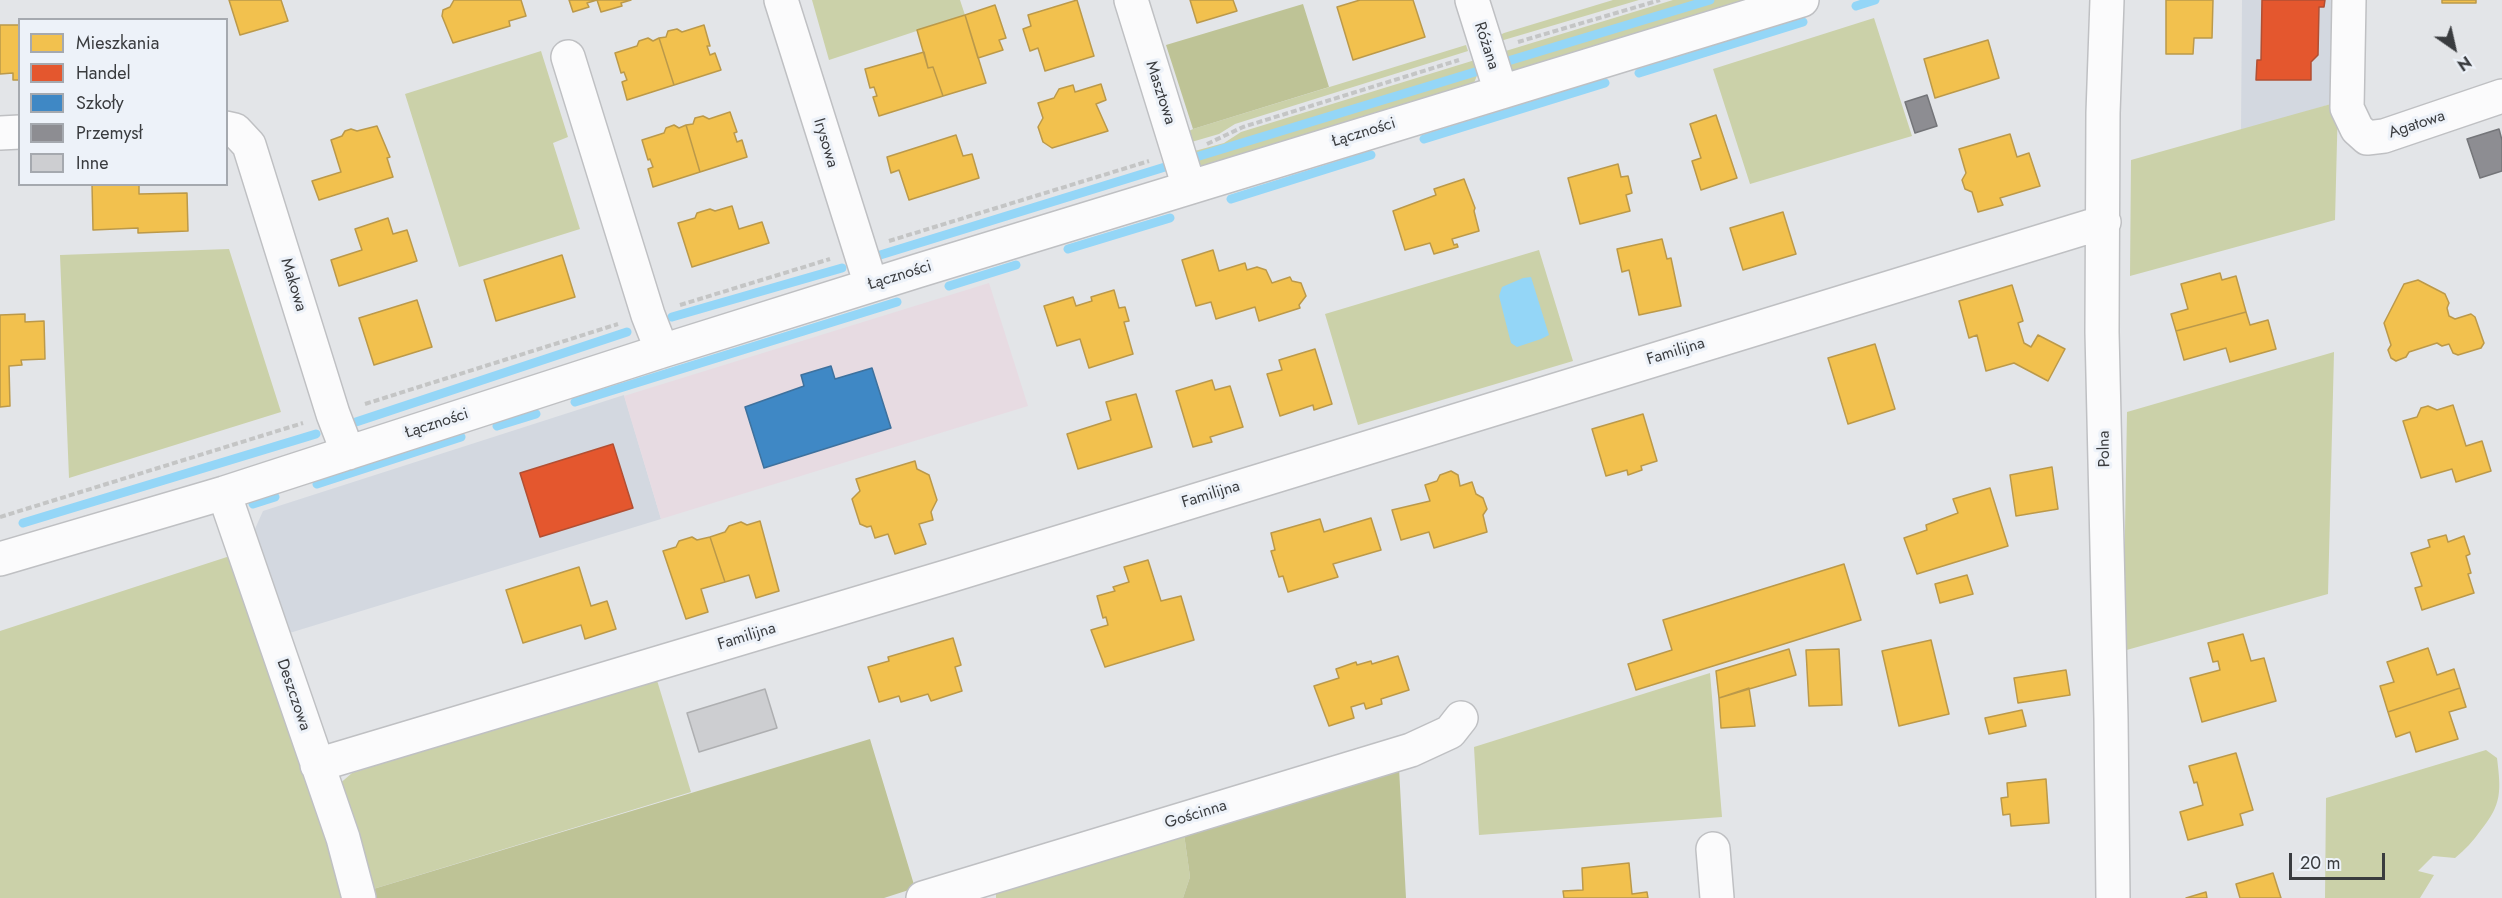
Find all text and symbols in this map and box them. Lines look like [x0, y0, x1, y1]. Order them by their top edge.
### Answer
legend [18, 18, 228, 186]
north arrow [2424, 18, 2484, 78]
street label: Różana [1469, 20, 1503, 72]
text: Mieszkania [76, 30, 159, 56]
text: N [2453, 50, 2476, 76]
street label: Masztowa [1141, 59, 1179, 127]
text: Handel [76, 60, 131, 86]
text: Szkoły [76, 90, 124, 116]
street label: Agatowa [2386, 107, 2448, 143]
street label: Łączności [1330, 114, 1398, 152]
street label: Irysowa [808, 116, 842, 170]
text: Przemysł [76, 120, 143, 146]
text: Inne [76, 150, 109, 176]
street label: Makowa [276, 256, 310, 314]
street label: Łączności [866, 257, 934, 295]
street label: Familijna [1645, 334, 1707, 370]
street label: Łączności [403, 405, 471, 443]
street label: Polna [2095, 430, 2115, 468]
street label: Familijna [1180, 477, 1242, 513]
street label: Familijna [716, 619, 778, 655]
street label: Deszczowa [272, 657, 314, 733]
street label: Gościnna [1163, 796, 1229, 834]
scale bar [2292, 841, 2388, 879]
text: 20 m [2300, 850, 2340, 876]

